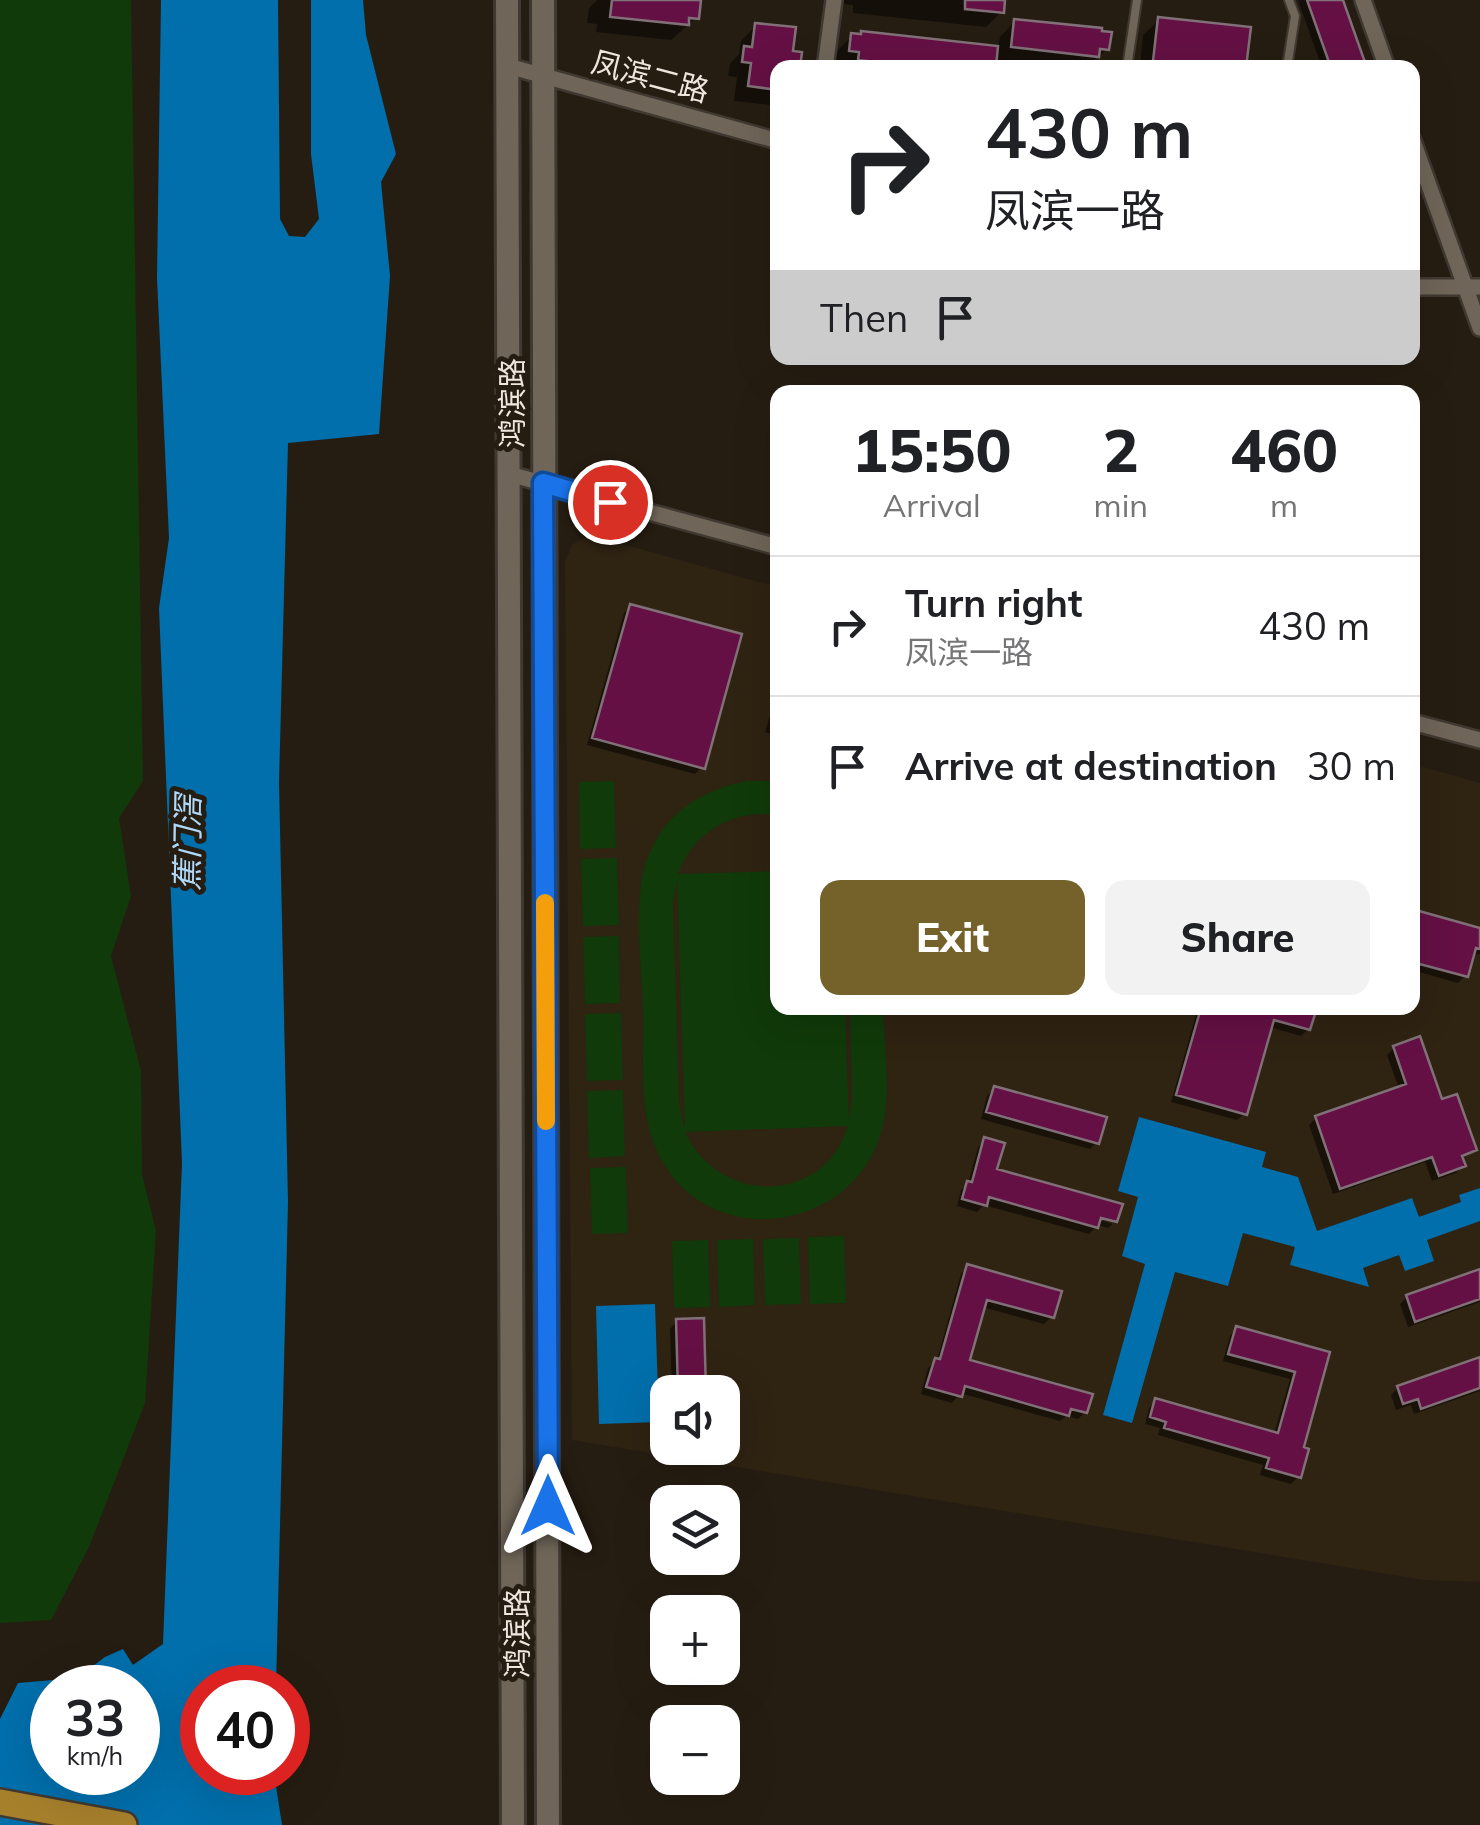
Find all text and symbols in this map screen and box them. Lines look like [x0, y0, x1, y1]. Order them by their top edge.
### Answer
street label: 凤滨二路 [587, 42, 713, 110]
text: 430 m [985, 88, 1193, 176]
icon: right [820, 100, 950, 230]
text: 凤滨一路 [985, 182, 1165, 238]
icon: arrive [928, 290, 983, 345]
text: Then [820, 294, 908, 342]
street label: 鸿滨路 [493, 358, 531, 448]
text: 15:50 [852, 412, 1012, 487]
text: 2 [1103, 412, 1139, 487]
text: 460 [1230, 412, 1338, 487]
pin [568, 460, 653, 545]
icon: arrive [583, 475, 638, 530]
text: Arrival [883, 485, 981, 525]
text: min [1094, 485, 1148, 525]
text: m [1270, 485, 1298, 525]
text: Turn right [905, 579, 1082, 627]
icon: right [820, 599, 875, 654]
text: 430 m [1258, 602, 1370, 650]
text: 凤滨一路 [905, 632, 1033, 672]
icon: arrive [820, 739, 875, 794]
text: Arrive at destination [905, 742, 1277, 790]
text: 30 m [1307, 742, 1396, 790]
water label: 蕉门滘 [166, 791, 208, 891]
button: Exit [820, 880, 1085, 995]
button: Share [1105, 880, 1370, 995]
map controls [650, 1375, 740, 1795]
button: sound [650, 1375, 740, 1465]
position arrow [496, 1454, 600, 1558]
button: layers [650, 1485, 740, 1575]
street label: 鸿滨路 [498, 1588, 536, 1678]
button: + [650, 1595, 740, 1685]
speed limit sign: 40 [180, 1665, 310, 1795]
text: 33 [65, 1686, 125, 1749]
button: − [650, 1705, 740, 1795]
text: km/h [67, 1740, 123, 1771]

